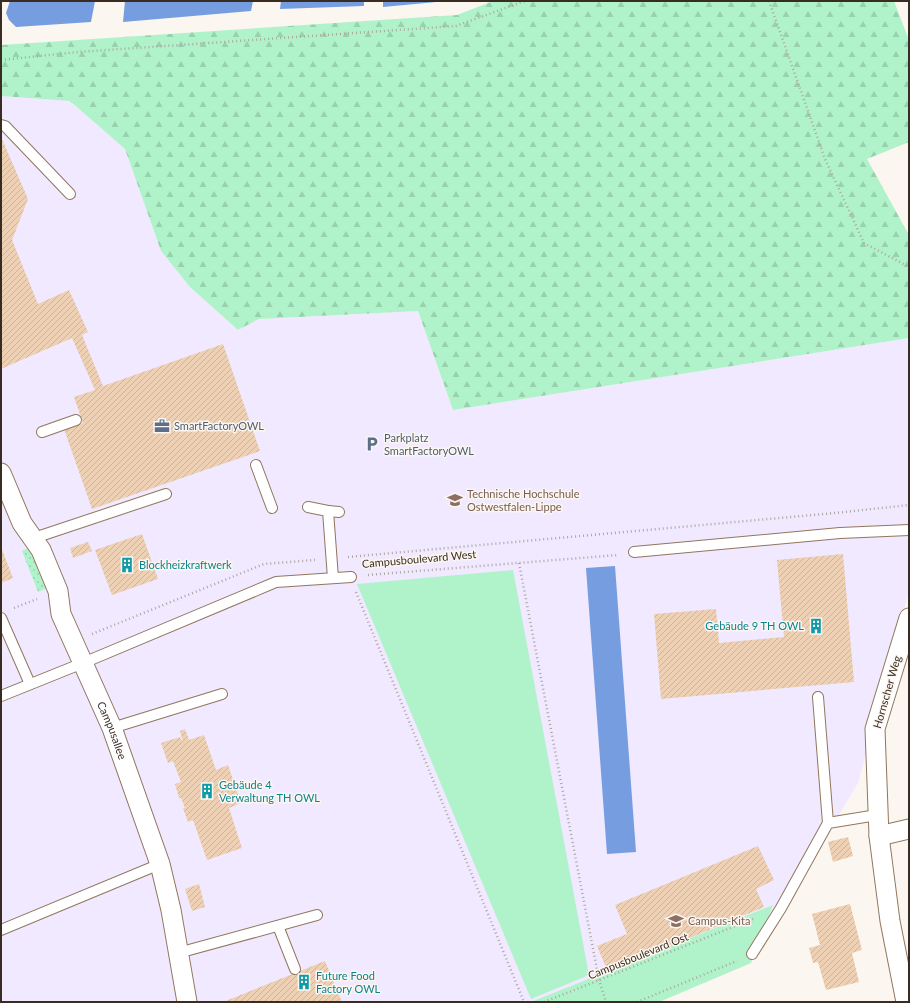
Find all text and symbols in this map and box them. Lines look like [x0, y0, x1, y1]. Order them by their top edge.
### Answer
office icon: SmartFactoryOWL [153, 417, 171, 435]
place label: SmartFactoryOWL [174, 419, 264, 432]
place label: Parkplatz SmartFactoryOWL [384, 431, 474, 457]
parking icon: Parkplatz SmartFactoryOWL [363, 435, 381, 453]
place label: Technische Hochschule Ostwestfalen-Lippe [467, 487, 580, 513]
school or university icon: Technische Hochschule Ostwestfalen-Lippe [446, 491, 464, 509]
street label: Campusboulevard West [361, 547, 477, 570]
building icon: Blockheizkraftwerk [118, 556, 136, 574]
place label: Blockheizkraftwerk [139, 558, 232, 571]
building icon: Gebäude 9 TH OWL [807, 617, 825, 635]
place label: Gebäude 9 TH OWL [705, 619, 804, 632]
street label: Hornscher Weg [870, 654, 903, 730]
street label: Campusallee [95, 699, 130, 761]
place label: Gebäude 4 Verwaltung TH OWL [219, 778, 320, 804]
building icon: Gebäude 4 Verwaltung TH OWL [198, 782, 216, 800]
school or university icon: Campus-Kita [667, 912, 685, 930]
place label: Campus-Kita [688, 914, 750, 927]
street label: Campusboulevard Ost [586, 929, 690, 982]
place label: Future Food Factory OWL [316, 969, 381, 995]
building icon: Future Food Factory OWL [295, 973, 313, 991]

